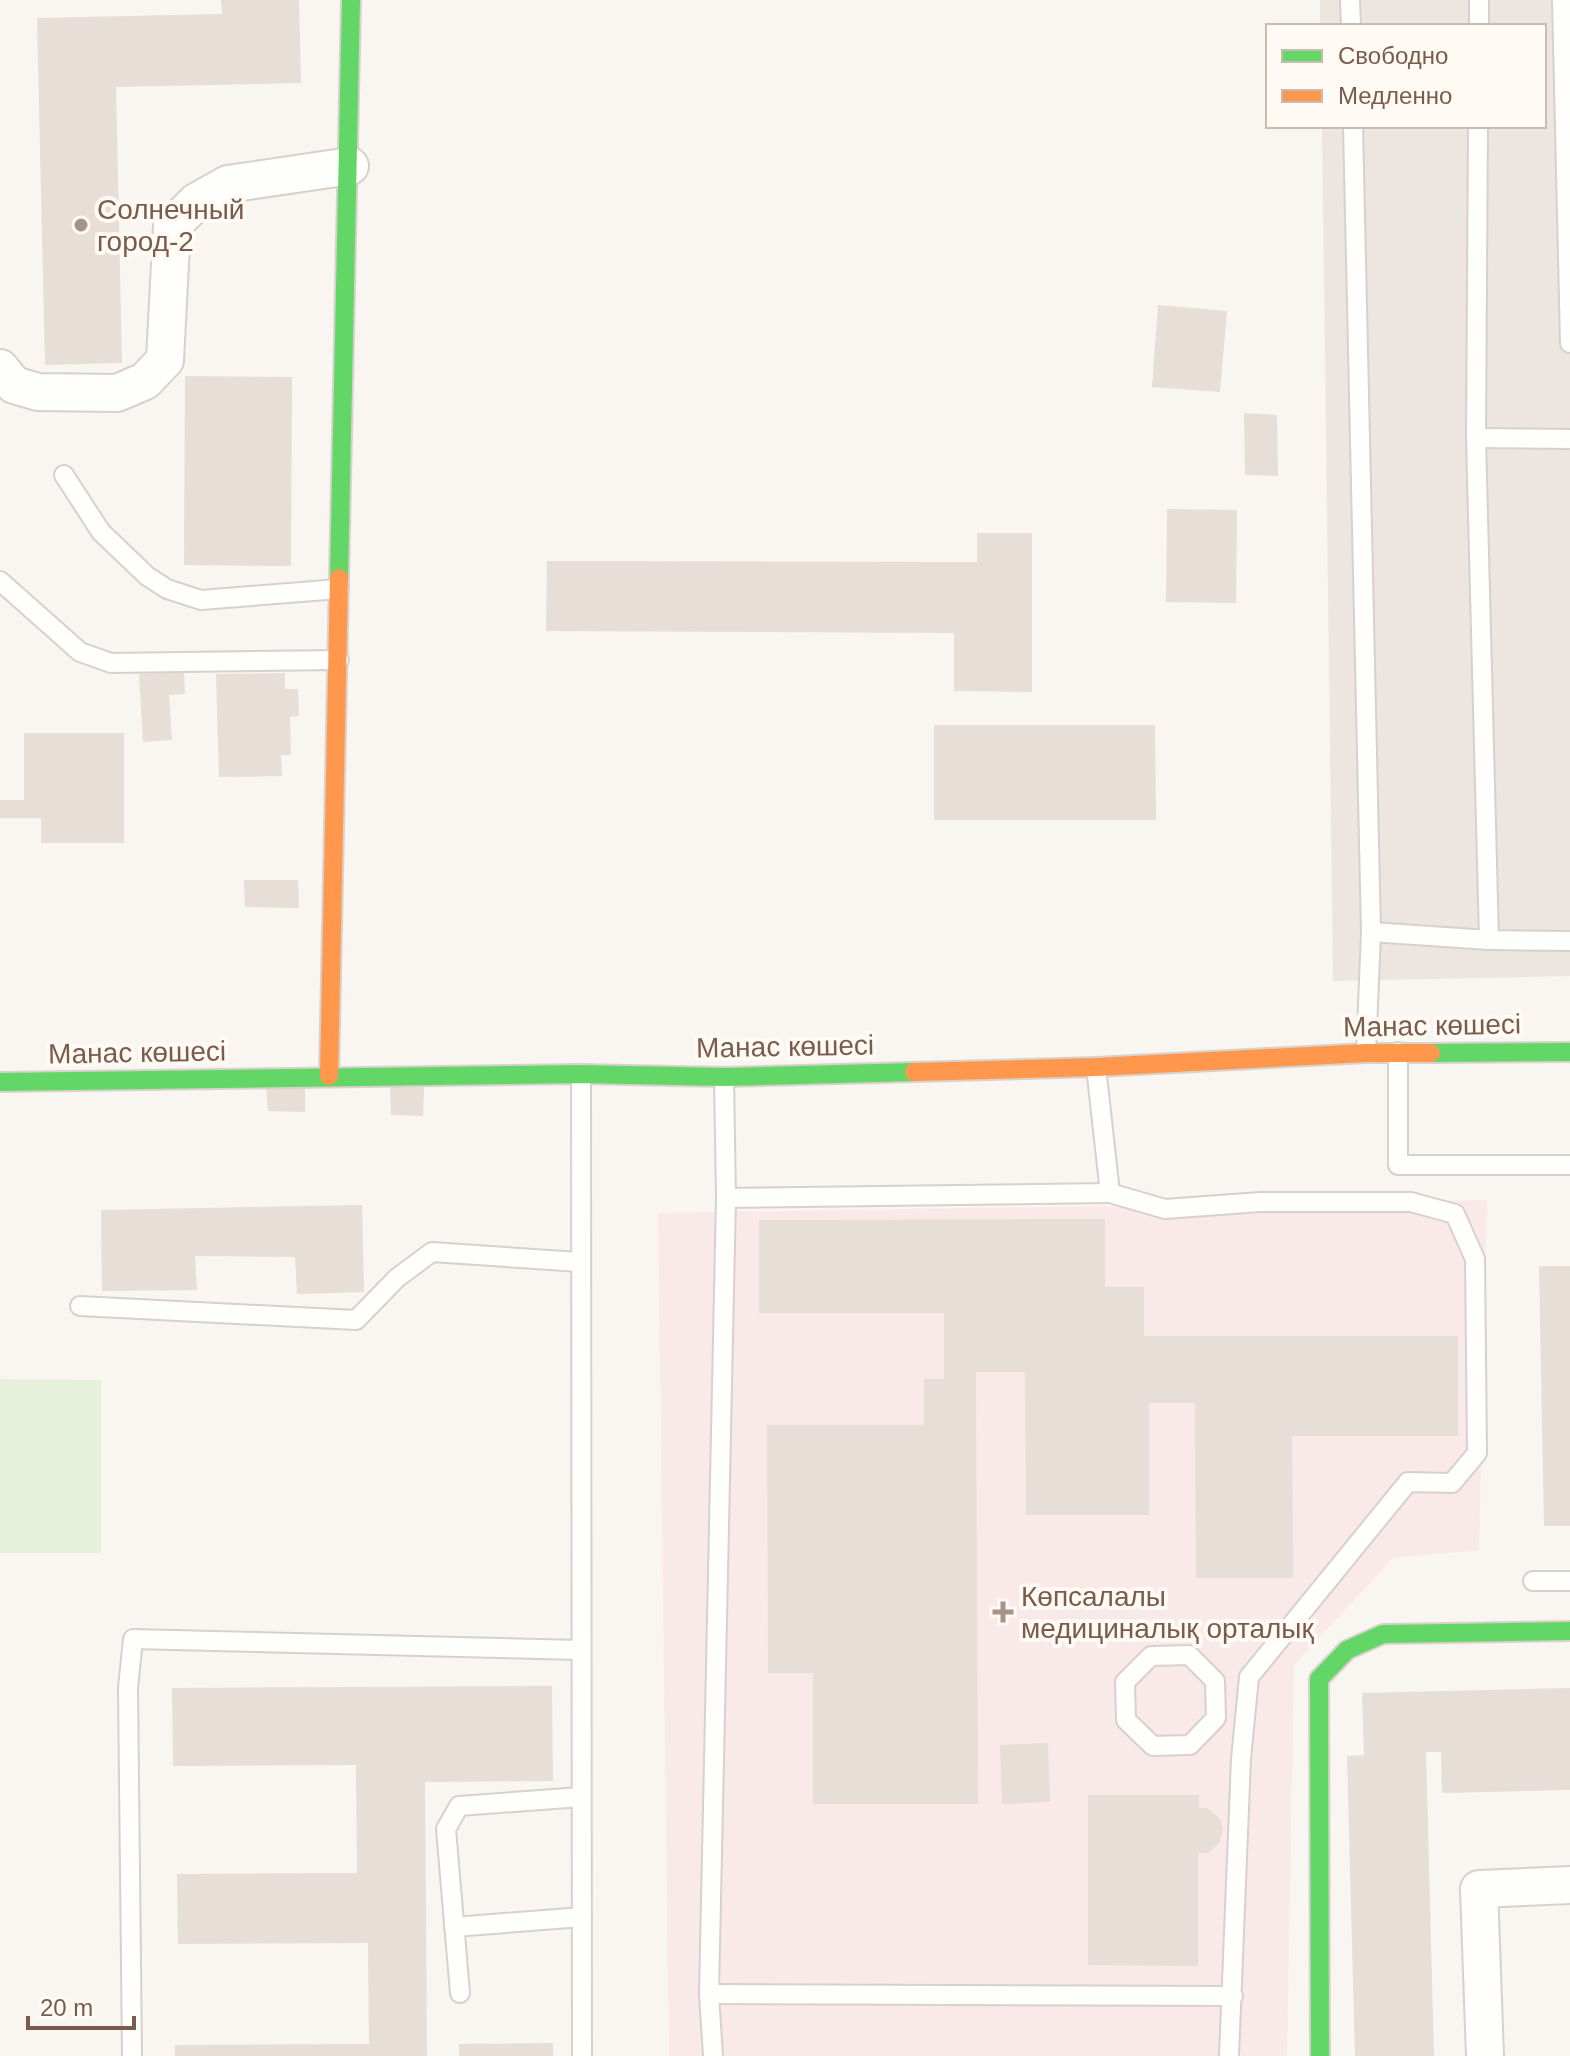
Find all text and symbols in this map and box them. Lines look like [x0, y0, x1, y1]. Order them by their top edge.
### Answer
legend [1266, 24, 1546, 128]
text: Свободно [1338, 42, 1448, 69]
text: Медленно [1338, 82, 1452, 109]
place label: Солнечный город-2 [97, 194, 244, 257]
marker: Солнечный город-2 [72, 216, 90, 234]
street label: Манас көшесі [1343, 1008, 1521, 1043]
street label: Манас көшесі [696, 1029, 874, 1064]
street label: Манас көшесі [48, 1035, 226, 1070]
place label: Көпсалалы медициналық орталық [1021, 1581, 1314, 1644]
marker: Көпсалалы медициналық орталық [992, 1601, 1014, 1623]
scale bar [28, 1980, 134, 2030]
text: 20 m [40, 1994, 93, 2021]

